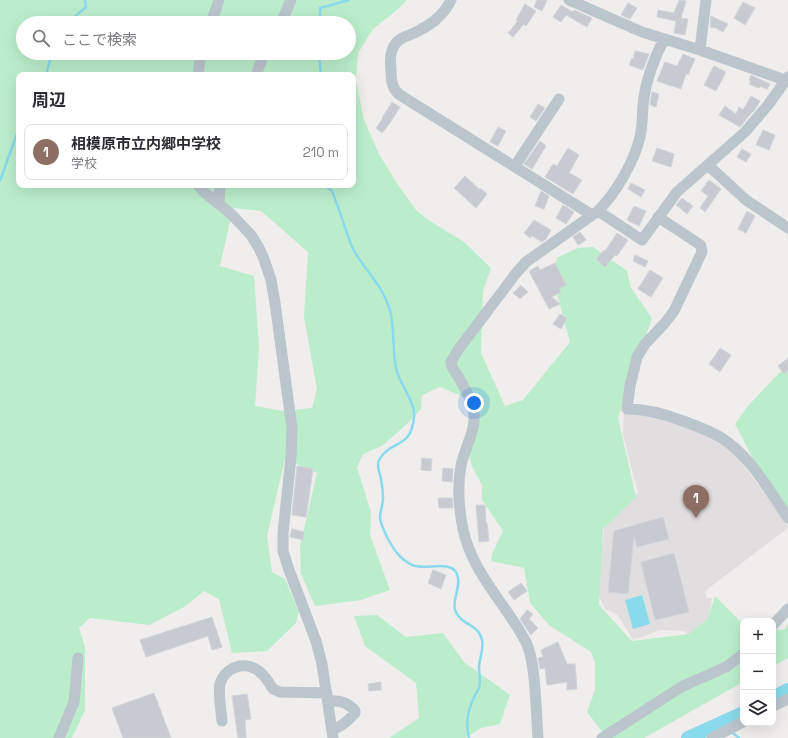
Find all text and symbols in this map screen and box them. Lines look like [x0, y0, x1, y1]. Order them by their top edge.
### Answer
search box [16, 16, 356, 60]
icon: search [30, 27, 52, 49]
text: ここで検索 [62, 30, 137, 49]
text: 周辺 [32, 89, 66, 111]
text: 相模原市立内郷中学校 [71, 134, 221, 153]
text: 1 [43, 144, 49, 161]
text: 210 m [303, 144, 339, 161]
text: 学校 [71, 155, 97, 172]
your location [464, 393, 484, 413]
pin: 1 [683, 485, 709, 518]
map controls [740, 618, 776, 726]
button: + [740, 618, 776, 654]
button: − [740, 654, 776, 690]
button: layers [740, 690, 776, 726]

